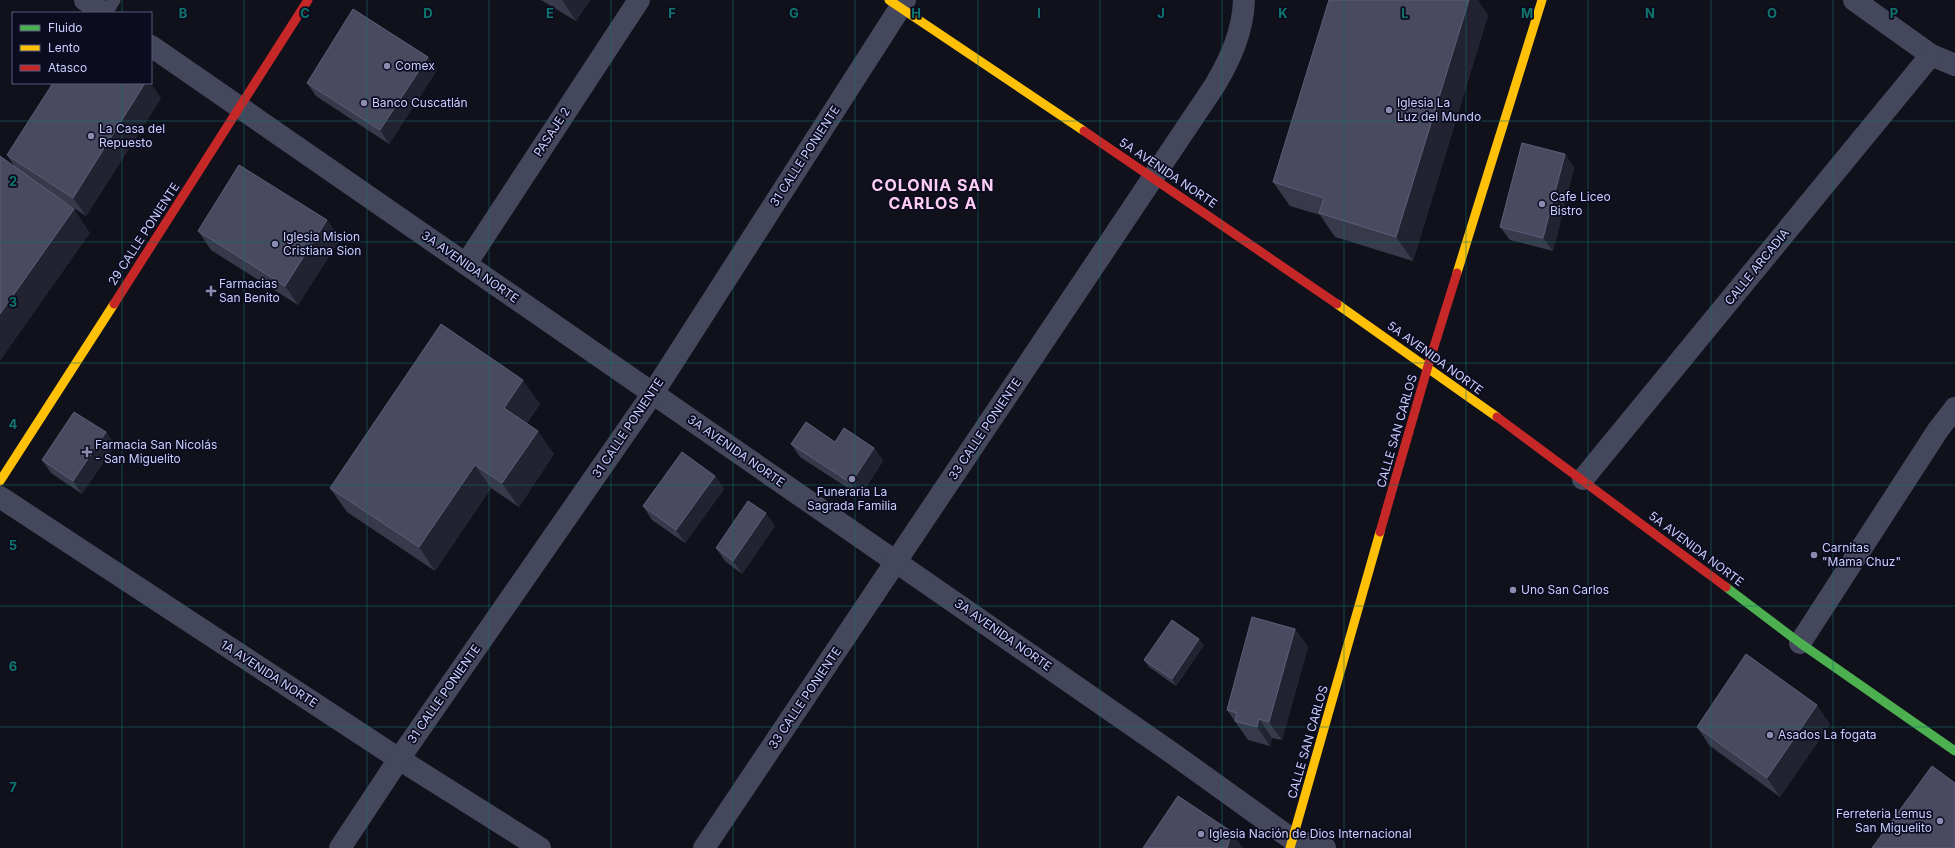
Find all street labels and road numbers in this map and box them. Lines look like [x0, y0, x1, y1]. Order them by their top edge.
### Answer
street label: 31 CALLE PONIENTE [766, 103, 843, 209]
street label: PASAJE 2 [530, 104, 573, 159]
street label: 5A AVENIDA NORTE [1116, 134, 1220, 211]
street label: 29 CALLE PONIENTE [105, 180, 182, 288]
street label: CALLE ARCADIA [1721, 225, 1792, 308]
street label: 3A AVENIDA NORTE [419, 227, 522, 306]
street label: 5A AVENIDA NORTE [1384, 318, 1486, 397]
street label: CALLE SAN CARLOS [1373, 372, 1420, 489]
street label: 31 CALLE PONIENTE [589, 375, 667, 480]
street label: 33 CALLE PONIENTE [945, 375, 1024, 482]
street label: 3A AVENIDA NORTE [685, 411, 788, 490]
street label: 5A AVENIDA NORTE [1646, 508, 1747, 589]
street label: 3A AVENIDA NORTE [952, 595, 1055, 674]
street label: 1A AVENIDA NORTE [218, 637, 321, 711]
street label: 31 CALLE PONIENTE [404, 642, 483, 746]
street label: 33 CALLE PONIENTE [765, 644, 844, 751]
street label: CALLE SAN CARLOS [1284, 683, 1331, 800]

